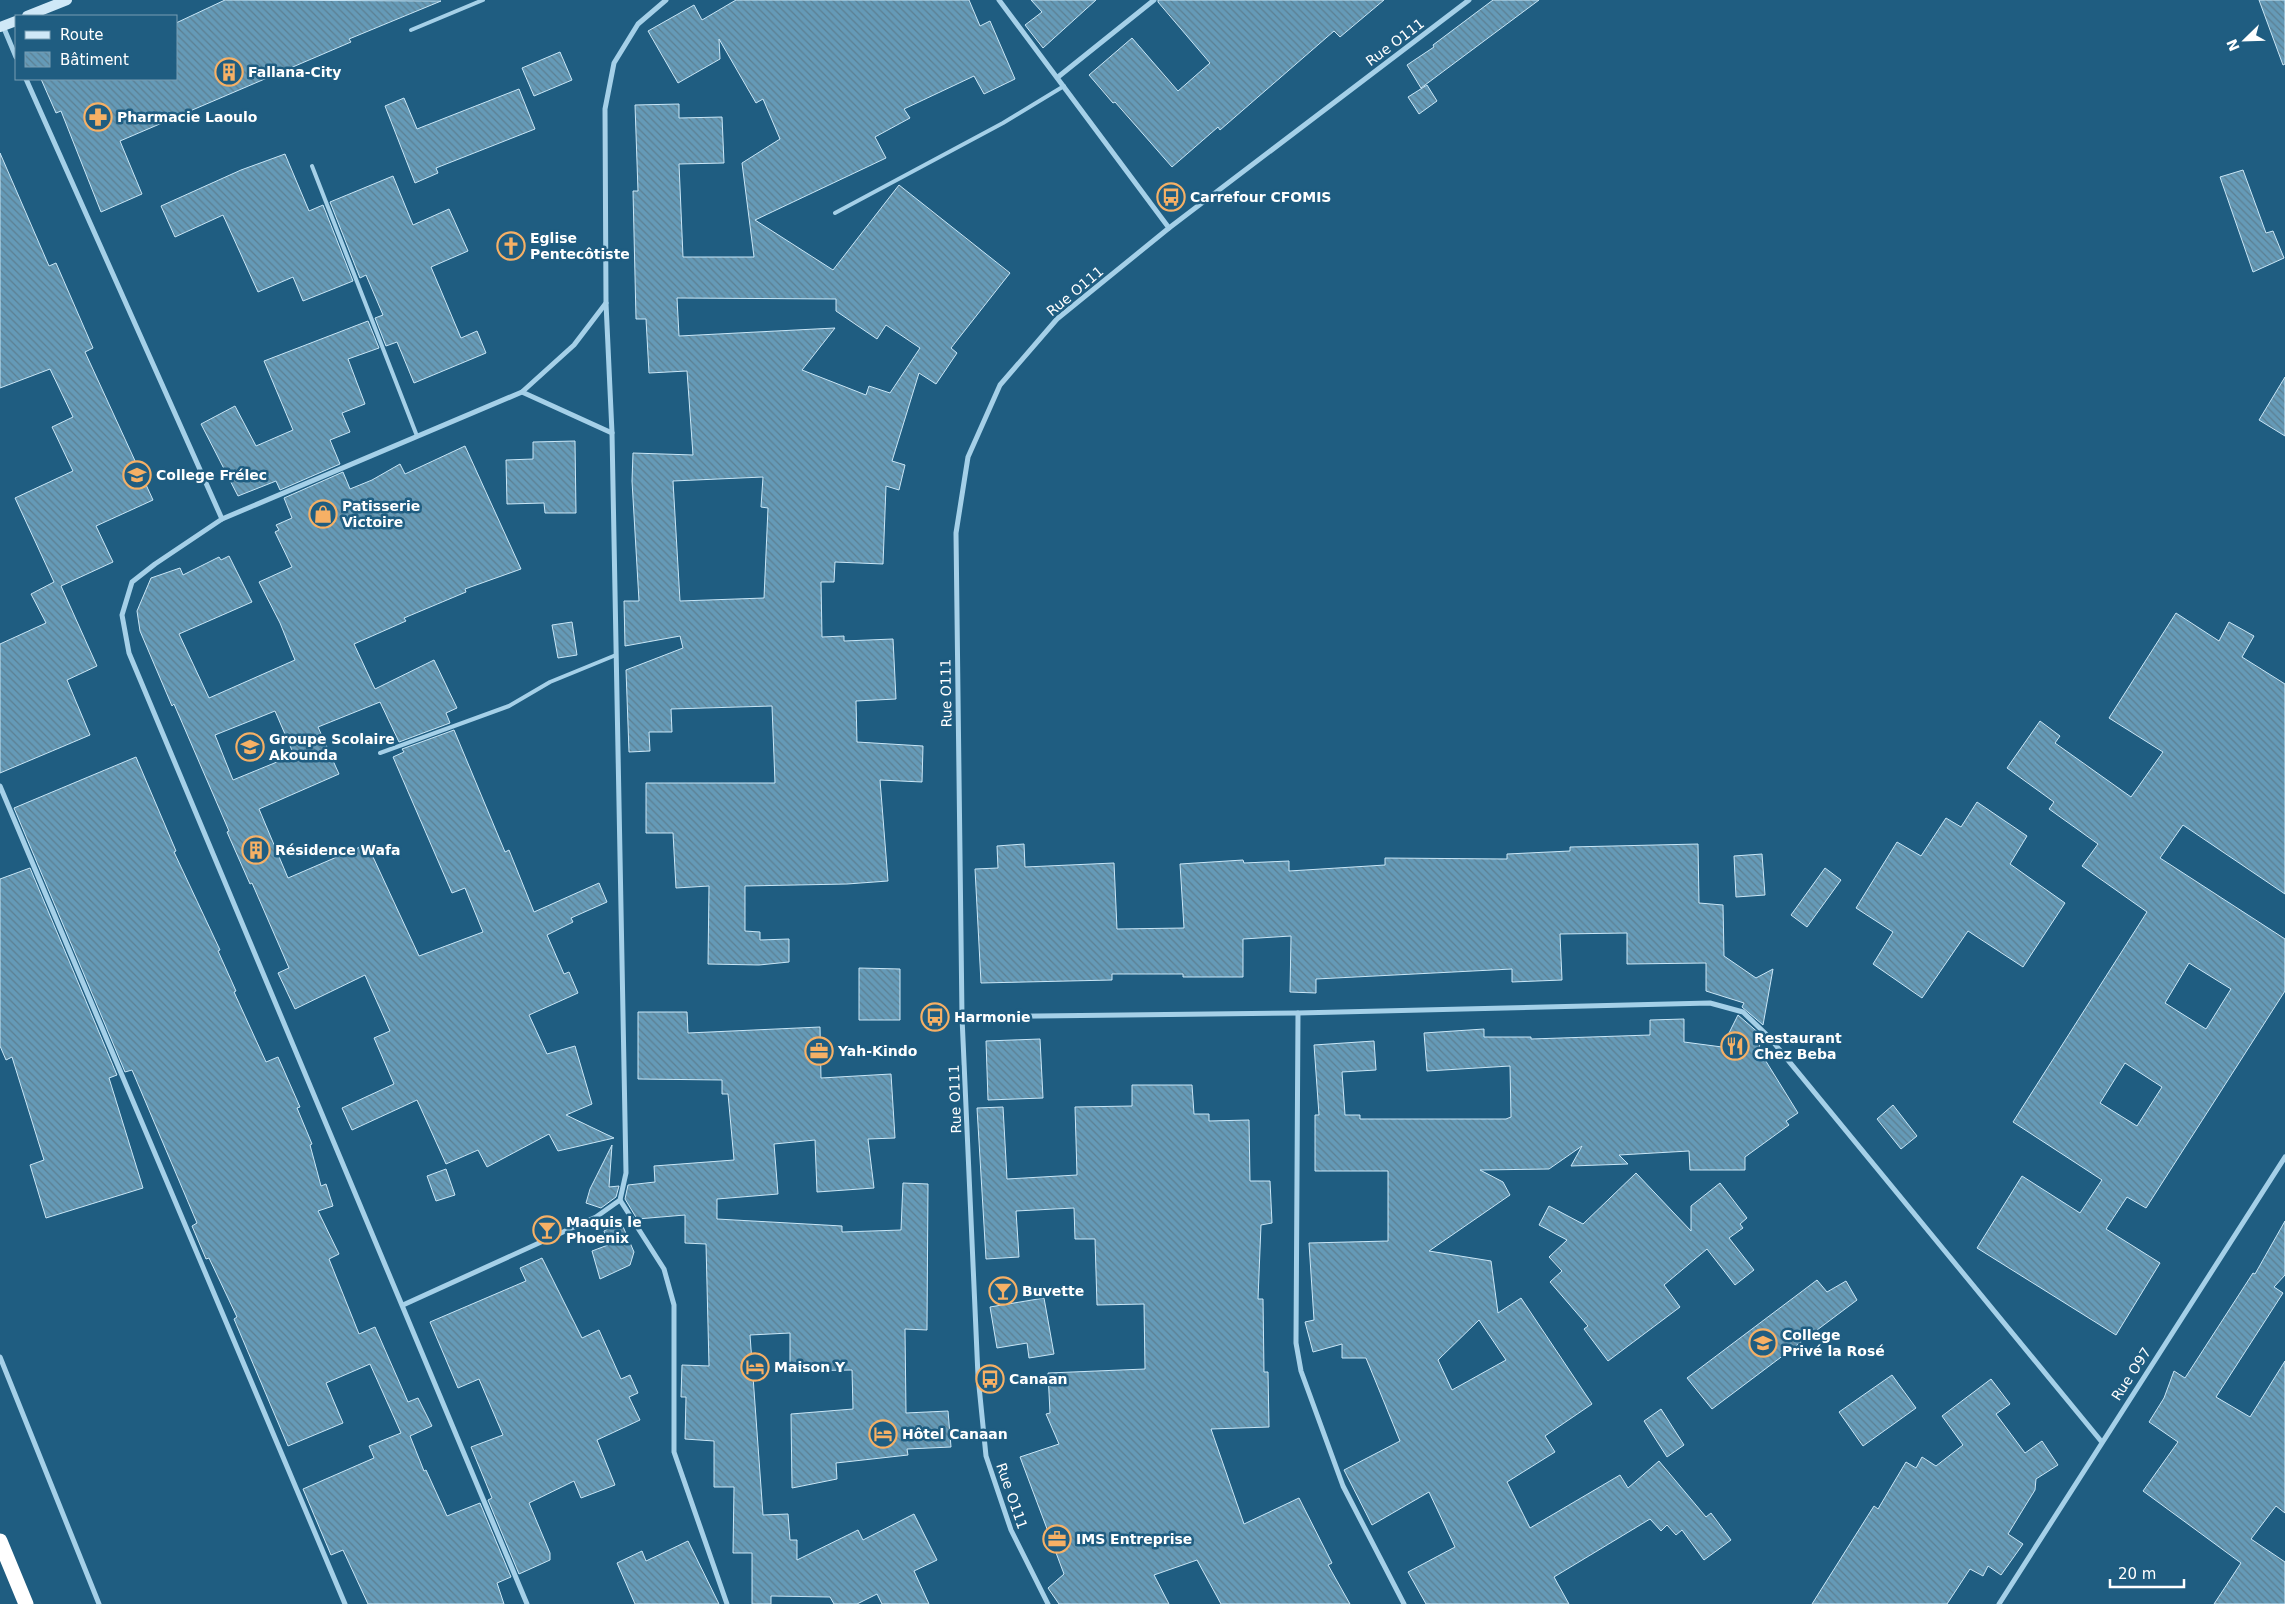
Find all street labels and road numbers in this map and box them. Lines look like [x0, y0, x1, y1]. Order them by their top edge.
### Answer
street label: Rue O111 [1363, 15, 1427, 69]
street label: Rue O111 [1044, 263, 1106, 319]
street label: Rue O111 [937, 658, 955, 728]
street label: Rue O111 [946, 1064, 964, 1134]
street label: Rue O97 [2108, 1345, 2154, 1403]
street label: Rue O111 [993, 1461, 1031, 1531]

